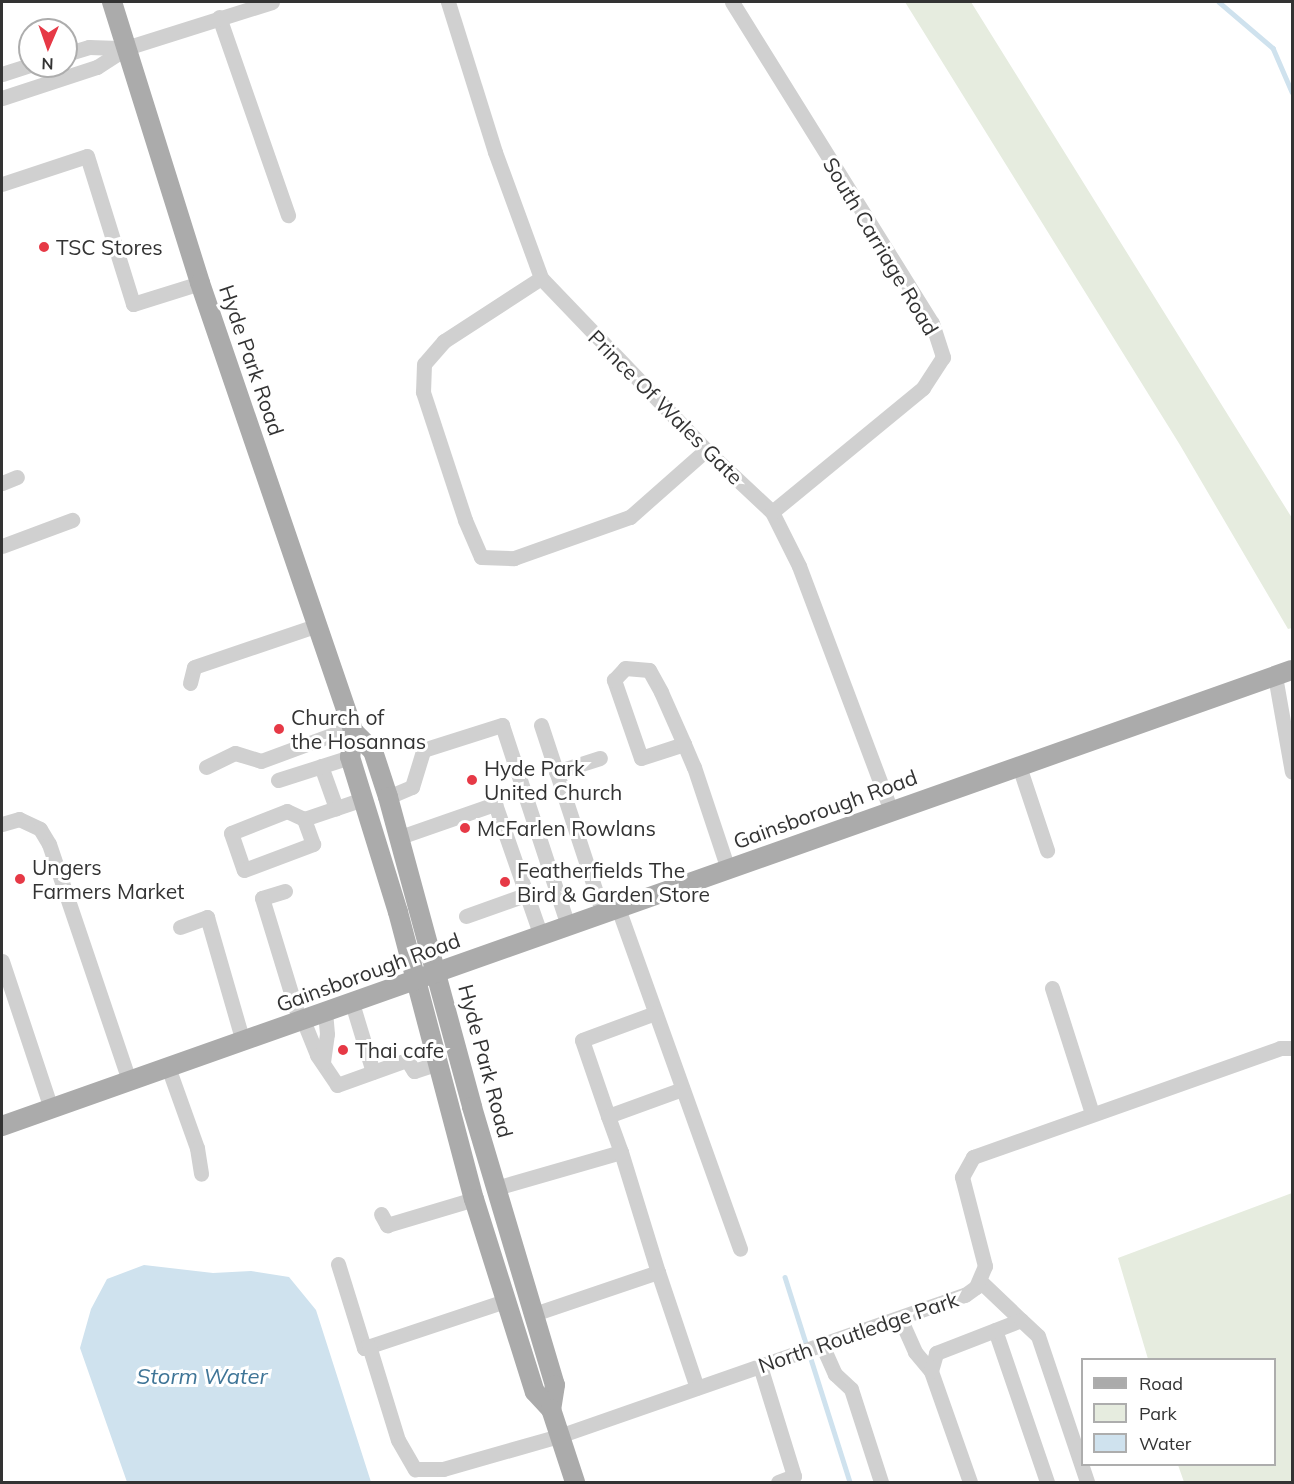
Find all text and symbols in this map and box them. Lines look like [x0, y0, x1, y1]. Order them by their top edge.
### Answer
north arrow [18, 18, 78, 78]
text: N [41, 54, 54, 74]
street label: South Carriage Road [818, 153, 944, 339]
place label: TSC Stores [56, 234, 163, 260]
marker: TSC Stores [37, 240, 51, 254]
street label: Hyde Park Road [214, 281, 290, 439]
street label: Prince Of Wales Gate [584, 325, 748, 489]
place label: Church of the Hosannas [291, 704, 426, 754]
marker: Church of the Hosannas [272, 722, 286, 736]
place label: Hyde Park United Church [484, 755, 622, 805]
street label: Gainsborough Road [730, 764, 920, 854]
marker: Hyde Park United Church [465, 773, 479, 787]
place label: McFarlen Rowlans [477, 815, 656, 841]
marker: McFarlen Rowlans [458, 821, 472, 835]
place label: Ungers Farmers Market [32, 854, 184, 904]
place label: Featherfields The Bird & Garden Store [517, 857, 710, 907]
marker: Ungers Farmers Market [13, 872, 27, 886]
marker: Featherfields The Bird & Garden Store [498, 875, 512, 889]
street label: Gainsborough Road [273, 927, 463, 1017]
street label: Hyde Park Road [453, 982, 519, 1140]
place label: Thai cafe [355, 1037, 444, 1063]
marker: Thai cafe [336, 1043, 350, 1057]
street label: North Routledge Park [755, 1286, 961, 1378]
legend [1081, 1358, 1276, 1466]
water label: Storm Water [137, 1364, 267, 1390]
text: Road [1139, 1372, 1183, 1395]
text: Park [1139, 1402, 1177, 1425]
text: Water [1139, 1432, 1191, 1455]

